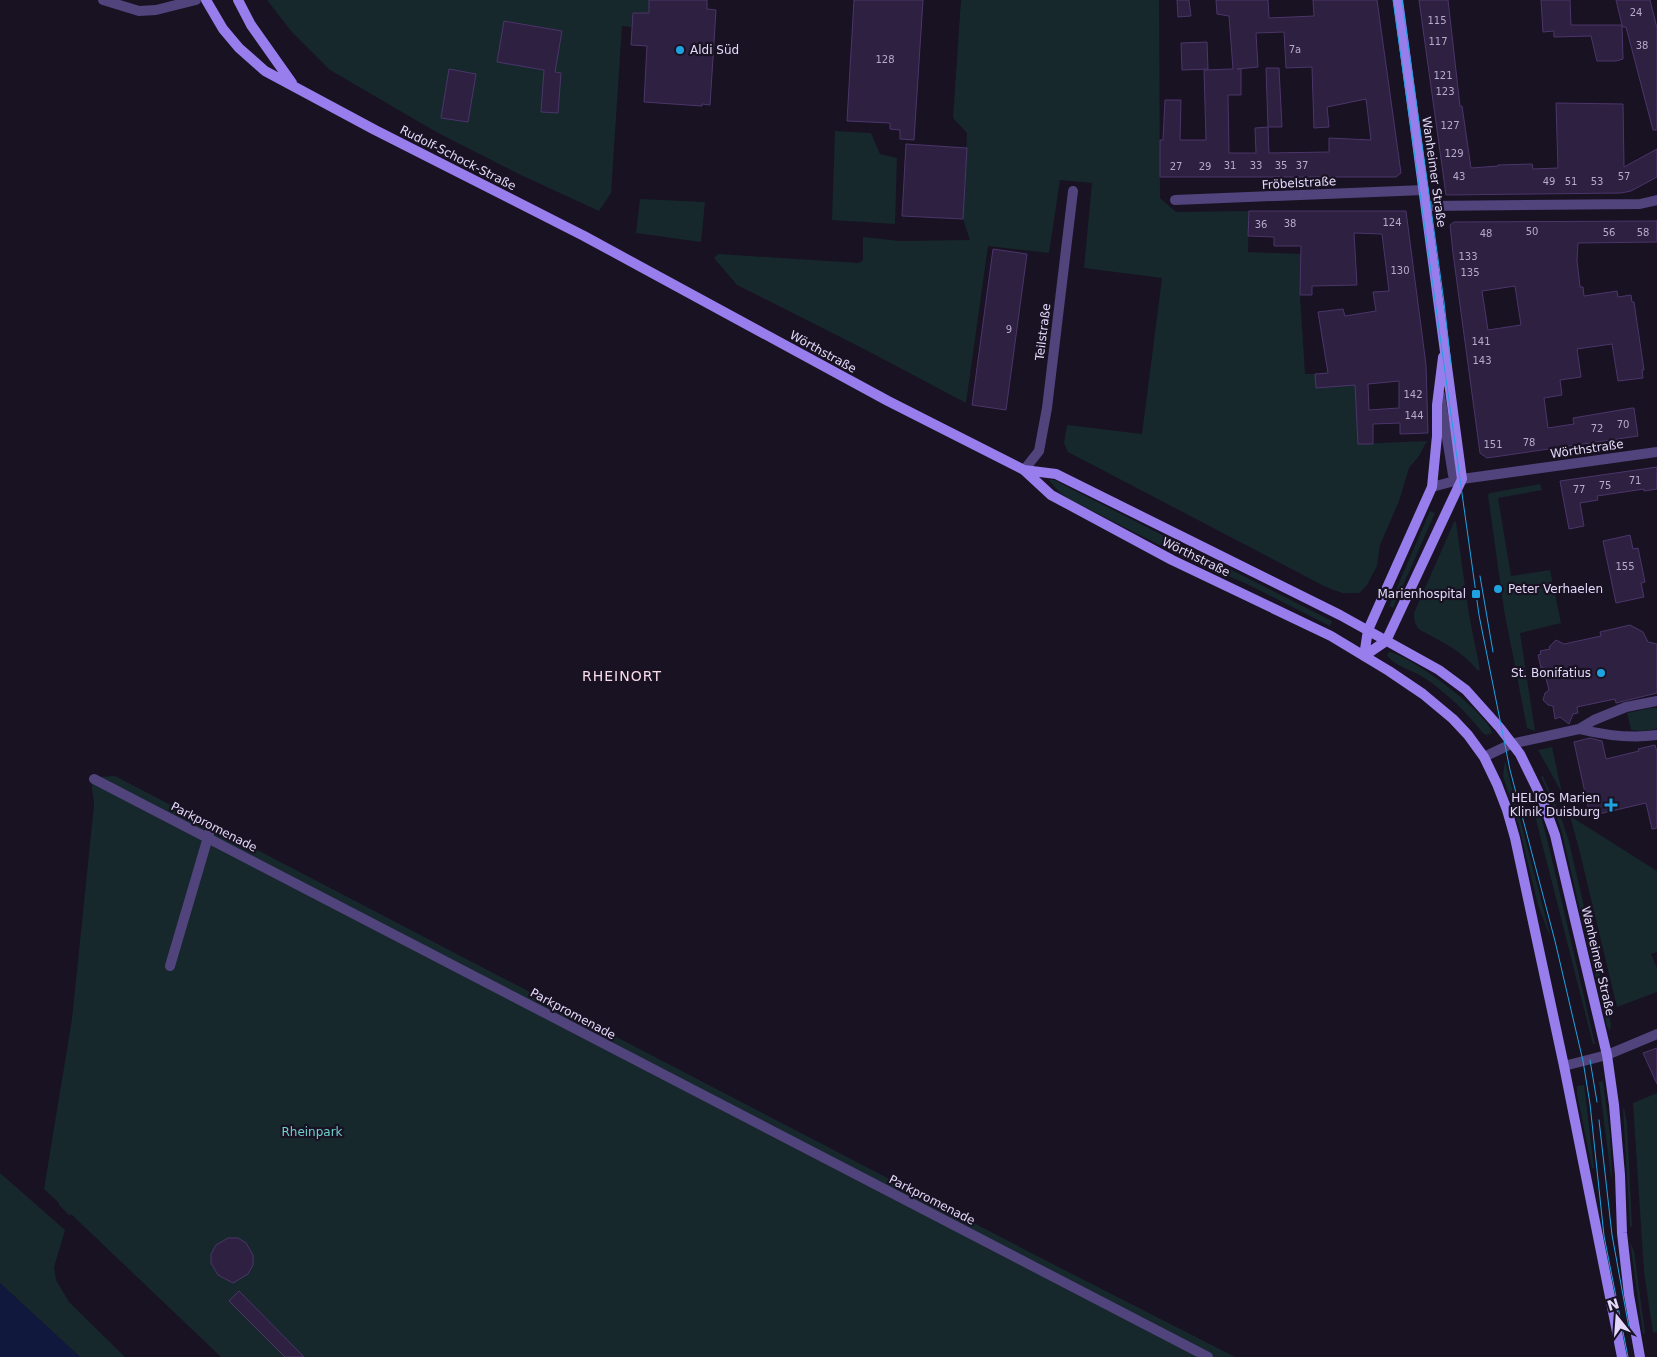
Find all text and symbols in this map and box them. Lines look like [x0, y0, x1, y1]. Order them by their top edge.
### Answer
house number: 24 [1630, 7, 1642, 18]
house number: 115 [1427, 15, 1447, 26]
house number: 117 [1428, 36, 1448, 47]
house number: 38 [1636, 40, 1648, 51]
place label: Aldi Süd [690, 43, 739, 57]
marker: Aldi Süd [674, 44, 686, 56]
house number: 7a [1289, 44, 1301, 55]
house number: 128 [875, 54, 895, 65]
house number: 121 [1433, 70, 1453, 81]
house number: 123 [1435, 86, 1455, 97]
street label: Wanheimer Straße [1419, 116, 1449, 228]
house number: 127 [1440, 120, 1460, 131]
street label: Rudolf-Schock-Straße [398, 123, 518, 193]
house number: 129 [1444, 148, 1464, 159]
house number: 31 [1224, 160, 1236, 171]
house number: 33 [1250, 160, 1262, 171]
house number: 35 [1275, 160, 1287, 171]
house number: 37 [1296, 160, 1308, 171]
house number: 27 [1170, 161, 1182, 172]
house number: 29 [1199, 161, 1211, 172]
house number: 43 [1453, 171, 1465, 182]
house number: 57 [1618, 171, 1630, 182]
street label: Fröbelstraße [1261, 174, 1337, 192]
house number: 49 [1543, 176, 1555, 187]
house number: 51 [1565, 176, 1577, 187]
house number: 53 [1591, 176, 1603, 187]
house number: 124 [1382, 217, 1402, 228]
house number: 38 [1284, 218, 1296, 229]
house number: 36 [1255, 219, 1267, 230]
house number: 50 [1526, 226, 1538, 237]
house number: 56 [1603, 227, 1615, 238]
house number: 58 [1637, 227, 1649, 238]
house number: 48 [1480, 228, 1492, 239]
house number: 133 [1458, 251, 1478, 262]
house number: 130 [1390, 265, 1410, 276]
house number: 135 [1460, 267, 1480, 278]
street label: Teilstraße [1032, 303, 1053, 362]
house number: 9 [1006, 324, 1012, 335]
street label: Wörthstraße [787, 328, 859, 376]
house number: 141 [1471, 336, 1491, 347]
house number: 143 [1472, 355, 1492, 366]
house number: 142 [1403, 389, 1423, 400]
house number: 144 [1404, 410, 1424, 421]
house number: 70 [1617, 419, 1629, 430]
house number: 72 [1591, 423, 1603, 434]
house number: 78 [1523, 437, 1535, 448]
street label: Wörthstraße [1549, 437, 1625, 461]
house number: 151 [1483, 439, 1503, 450]
house number: 71 [1629, 475, 1641, 486]
house number: 75 [1599, 480, 1611, 491]
house number: 77 [1573, 484, 1585, 495]
street label: Wörthstraße [1160, 535, 1232, 579]
house number: 155 [1615, 561, 1635, 572]
place label: Peter Verhaelen [1508, 582, 1603, 596]
marker: Peter Verhaelen [1492, 583, 1504, 595]
place label: Marienhospital [1377, 587, 1466, 601]
marker: Marienhospital [1470, 588, 1482, 600]
place label: St. Bonifatius [1511, 666, 1591, 680]
marker: St. Bonifatius [1595, 667, 1607, 679]
district label: RHEINORT [582, 668, 662, 684]
place label: HELIOS Marien Klinik Duisburg [1510, 791, 1600, 819]
marker: HELIOS Marien Klinik Duisburg [1604, 798, 1618, 812]
street label: Parkpromenade [169, 799, 259, 855]
street label: Wanheimer Straße [1579, 905, 1617, 1017]
street label: Parkpromenade [528, 986, 618, 1042]
park label: Rheinpark [281, 1125, 343, 1139]
street label: Parkpromenade [887, 1172, 977, 1228]
north arrow [1592, 1292, 1642, 1342]
text: N [1605, 1295, 1621, 1314]

